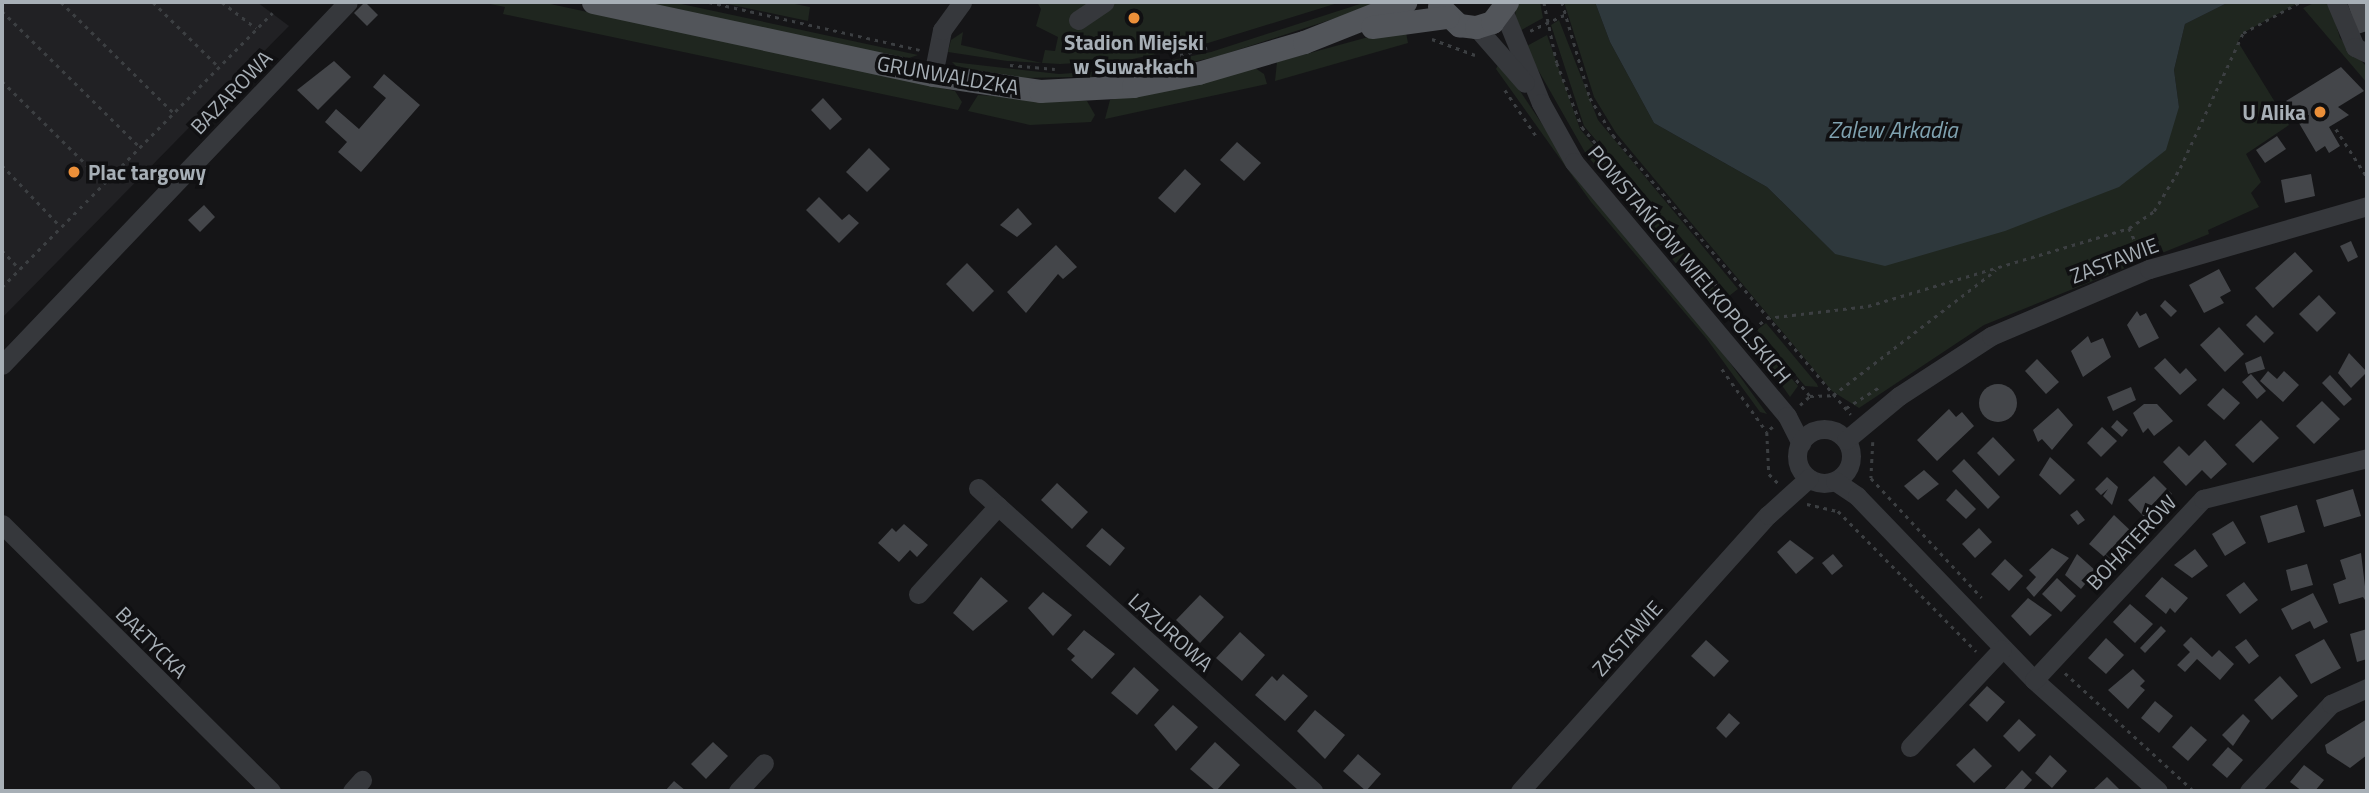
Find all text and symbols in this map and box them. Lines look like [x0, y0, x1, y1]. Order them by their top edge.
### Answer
marker: Stadion Miejski w Suwałkach [1126, 10, 1142, 26]
place label: Stadion Miejski w Suwałkach [1064, 29, 1204, 79]
street label: BAZAROWA [185, 45, 277, 139]
street label: GRUNWALDZKA [875, 50, 1021, 100]
place label: U Alika [2242, 99, 2306, 125]
marker: U Alika [2312, 104, 2328, 120]
water label: Zalew Arkadia [1828, 116, 1958, 144]
street label: POWSTAŃCÓW WIELKOPOLSKICH [1583, 140, 1797, 388]
place label: Plac targowy [88, 159, 206, 185]
marker: Plac targowy [66, 164, 82, 180]
street label: ZASTAWIE [2066, 232, 2162, 288]
street label: BOHATERÓW [2081, 489, 2181, 595]
street label: LAZUROWA [1124, 588, 1218, 676]
street label: ZASTAWIE [1587, 595, 1667, 681]
street label: BAŁTYCKA [111, 601, 193, 683]

